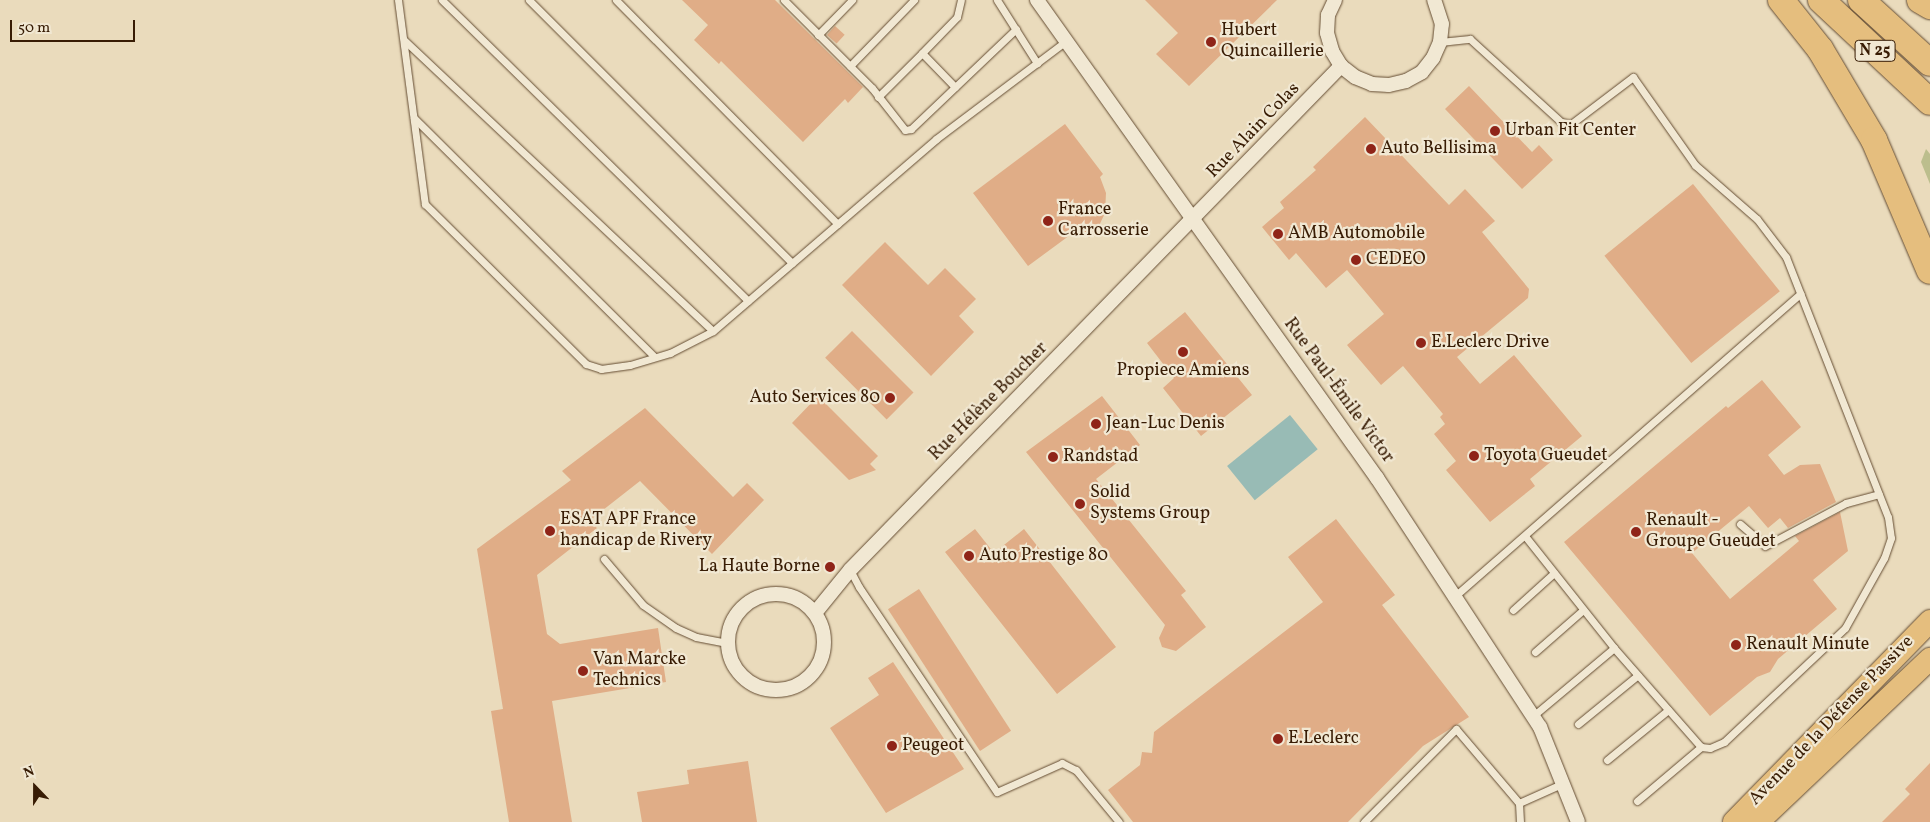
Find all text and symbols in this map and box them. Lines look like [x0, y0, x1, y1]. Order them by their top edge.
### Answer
scale bar [12, 10, 138, 42]
text: 50 m [18, 18, 50, 39]
place label: Hubert Quincaillerie [1221, 21, 1324, 64]
marker: Hubert Quincaillerie [1205, 36, 1217, 48]
road number: N 25 [1854, 37, 1896, 64]
street label: Rue Alain Colas [1203, 79, 1305, 183]
place label: Urban Fit Center [1505, 120, 1636, 142]
marker: Urban Fit Center [1489, 125, 1501, 137]
place label: Auto Bellisima [1381, 138, 1497, 160]
marker: Auto Bellisima [1365, 143, 1377, 155]
place label: France Carrosserie [1058, 200, 1149, 242]
marker: France Carrosserie [1042, 215, 1054, 227]
place label: AMB Automobile [1288, 223, 1425, 245]
marker: AMB Automobile [1272, 228, 1284, 240]
place label: CEDEO [1366, 249, 1426, 271]
marker: CEDEO [1350, 254, 1362, 266]
street label: Rue Paul-Émile Victor [1278, 314, 1398, 468]
place label: E.Leclerc Drive [1431, 332, 1549, 354]
marker: E.Leclerc Drive [1415, 337, 1427, 349]
street label: Rue Hélène Boucher [925, 338, 1053, 466]
marker: Propiece Amiens [1177, 346, 1189, 358]
place label: Propiece Amiens [1116, 360, 1250, 382]
place label: Auto Services 80 [749, 387, 880, 409]
marker: Auto Services 80 [884, 392, 896, 404]
place label: Jean-Luc Denis [1106, 413, 1225, 435]
marker: Jean-Luc Denis [1090, 418, 1102, 430]
place label: Toyota Gueudet [1484, 445, 1608, 467]
place label: Randstad [1063, 446, 1138, 468]
marker: Toyota Gueudet [1468, 450, 1480, 462]
marker: Randstad [1047, 451, 1059, 463]
place label: Solid Systems Group [1090, 483, 1210, 526]
marker: Solid Systems Group [1074, 498, 1086, 510]
place label: ESAT APF France handicap de Rivery [560, 510, 712, 552]
place label: Renault - Groupe Gueudet [1646, 511, 1776, 554]
marker: ESAT APF France handicap de Rivery [544, 525, 556, 537]
marker: Renault - Groupe Gueudet [1630, 526, 1642, 538]
place label: Auto Prestige 80 [979, 545, 1108, 567]
marker: Auto Prestige 80 [963, 550, 975, 562]
place label: La Haute Borne [699, 556, 820, 578]
marker: La Haute Borne [824, 561, 836, 573]
street label: Avenue de la Défense Passive [1745, 632, 1919, 810]
place label: Renault Minute [1746, 634, 1869, 656]
marker: Renault Minute [1730, 639, 1742, 651]
place label: Van Marcke Technics [593, 650, 686, 692]
marker: Van Marcke Technics [577, 665, 589, 677]
place label: E.Leclerc [1288, 728, 1359, 750]
marker: E.Leclerc [1272, 733, 1284, 745]
place label: Peugeot [902, 735, 964, 757]
marker: Peugeot [886, 740, 898, 752]
north arrow [10, 762, 60, 812]
text: N [21, 762, 37, 783]

